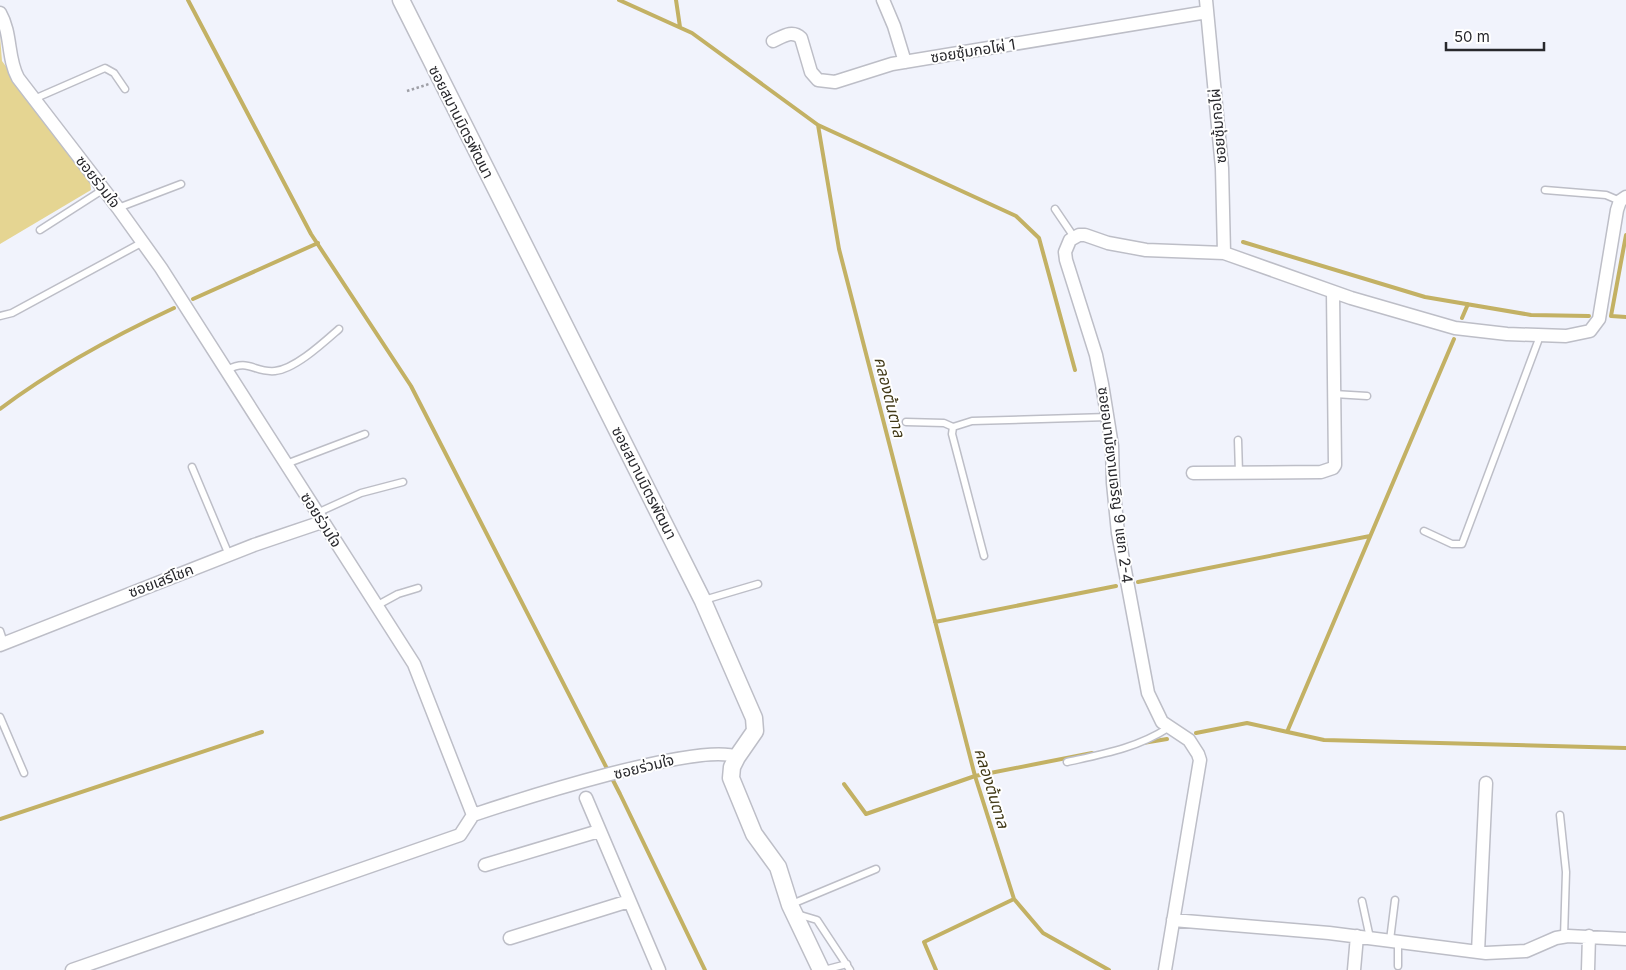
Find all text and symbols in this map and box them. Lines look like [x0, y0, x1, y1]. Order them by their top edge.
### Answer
scale bar [1446, 20, 1544, 52]
text: 50 m [1454, 27, 1490, 46]
street label: ซอยซุ้มกอไผ่ 1 [929, 34, 1017, 67]
street label: ซอยสมานมิตรพัฒนา [425, 62, 498, 181]
street label: ซอยซุ้มกอไผ่ [1205, 88, 1230, 164]
street label: ซอยร่วมใจ [72, 152, 125, 212]
water label: คลองต้นตาล [870, 355, 910, 440]
street label: ซอยอนามัยงามเจริญ 9 แยก 2-4 [1094, 386, 1137, 584]
street label: ซอยสมานมิตรพัฒนา [608, 423, 681, 542]
street label: ซอยร่วมใจ [297, 489, 346, 551]
street label: ซอยเสรีโชค [126, 559, 196, 602]
water label: คลองต้นตาล [970, 746, 1014, 831]
street label: ซอยร่วมใจ [612, 750, 676, 783]

